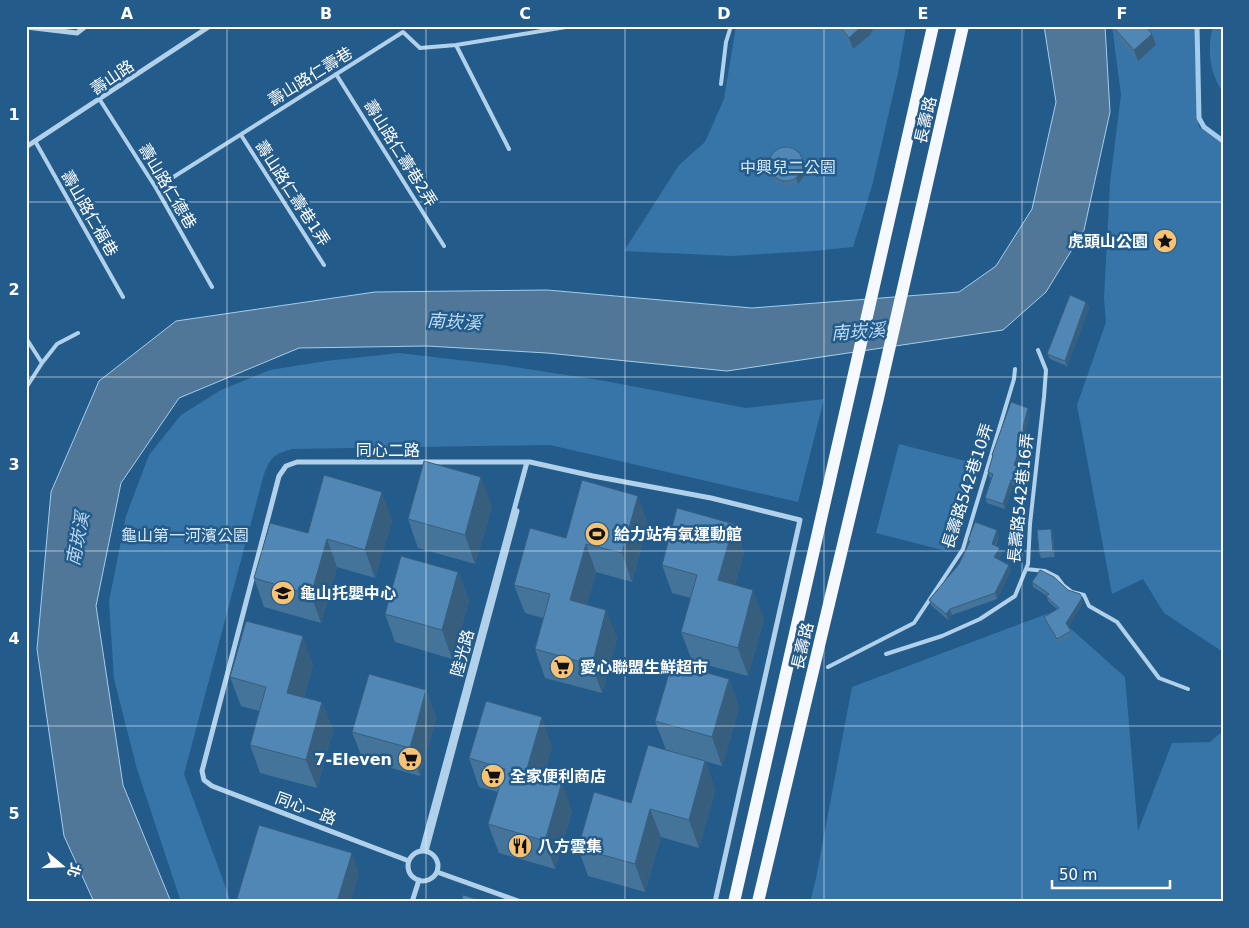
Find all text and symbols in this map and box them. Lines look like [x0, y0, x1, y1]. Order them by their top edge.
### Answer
text: A [121, 4, 134, 23]
text: B [320, 4, 332, 23]
text: C [519, 4, 531, 23]
text: D [717, 4, 731, 23]
text: E [918, 4, 928, 23]
text: F [1117, 4, 1127, 23]
street label: 壽山路仁壽巷 [265, 43, 356, 110]
street label: 壽山路 [87, 56, 137, 99]
street label: 長壽路 [911, 95, 940, 146]
street label: 壽山路仁壽巷2弄 [360, 96, 441, 210]
text: 1 [8, 105, 20, 124]
street label: 壽山路仁壽巷1弄 [251, 137, 334, 250]
street label: 壽山路仁德巷 [135, 140, 200, 232]
park label: 中興兒二公園 [740, 158, 836, 177]
street label: 壽山路仁福巷 [57, 167, 122, 260]
place icon: 虎頭山公園 [1152, 228, 1178, 254]
place label: 虎頭山公園 [1068, 232, 1148, 251]
text: 2 [8, 280, 20, 299]
water label: 南崁溪 [427, 310, 485, 334]
water label: 南崁溪 [830, 319, 889, 344]
street label: 長壽路542巷10弄 [938, 421, 997, 551]
street label: 長壽路542巷16弄 [1004, 432, 1037, 564]
street label: 同心二路 [356, 441, 420, 460]
text: 3 [8, 455, 20, 474]
water label: 南崁溪 [62, 507, 94, 567]
sports icon: 給力站有氧運動館 [584, 521, 610, 547]
place label: 給力站有氧運動館 [614, 525, 742, 544]
park label: 龜山第一河濱公園 [121, 526, 249, 545]
school or university icon: 龜山托嬰中心 [270, 580, 296, 606]
place label: 龜山托嬰中心 [300, 584, 396, 603]
street label: 長壽路 [788, 621, 817, 672]
street label: 陸光路 [447, 627, 478, 679]
text: 4 [8, 629, 20, 648]
supermarket icon: 愛心聯盟生鮮超市 [549, 654, 575, 680]
place label: 愛心聯盟生鮮超市 [580, 658, 708, 677]
supermarket icon: 7-Eleven [397, 746, 423, 772]
place label: 7-Eleven [314, 750, 392, 769]
supermarket icon: 全家便利商店 [480, 763, 506, 789]
place label: 全家便利商店 [510, 767, 606, 786]
street label: 同心一路 [273, 788, 339, 829]
text: 5 [8, 804, 20, 823]
restaurant icon: 八方雲集 [507, 833, 533, 859]
place label: 八方雲集 [538, 837, 602, 856]
north arrow [38, 840, 88, 890]
scale bar [1052, 858, 1169, 890]
text: 北 [64, 861, 84, 879]
text: 50 m [1059, 866, 1097, 884]

